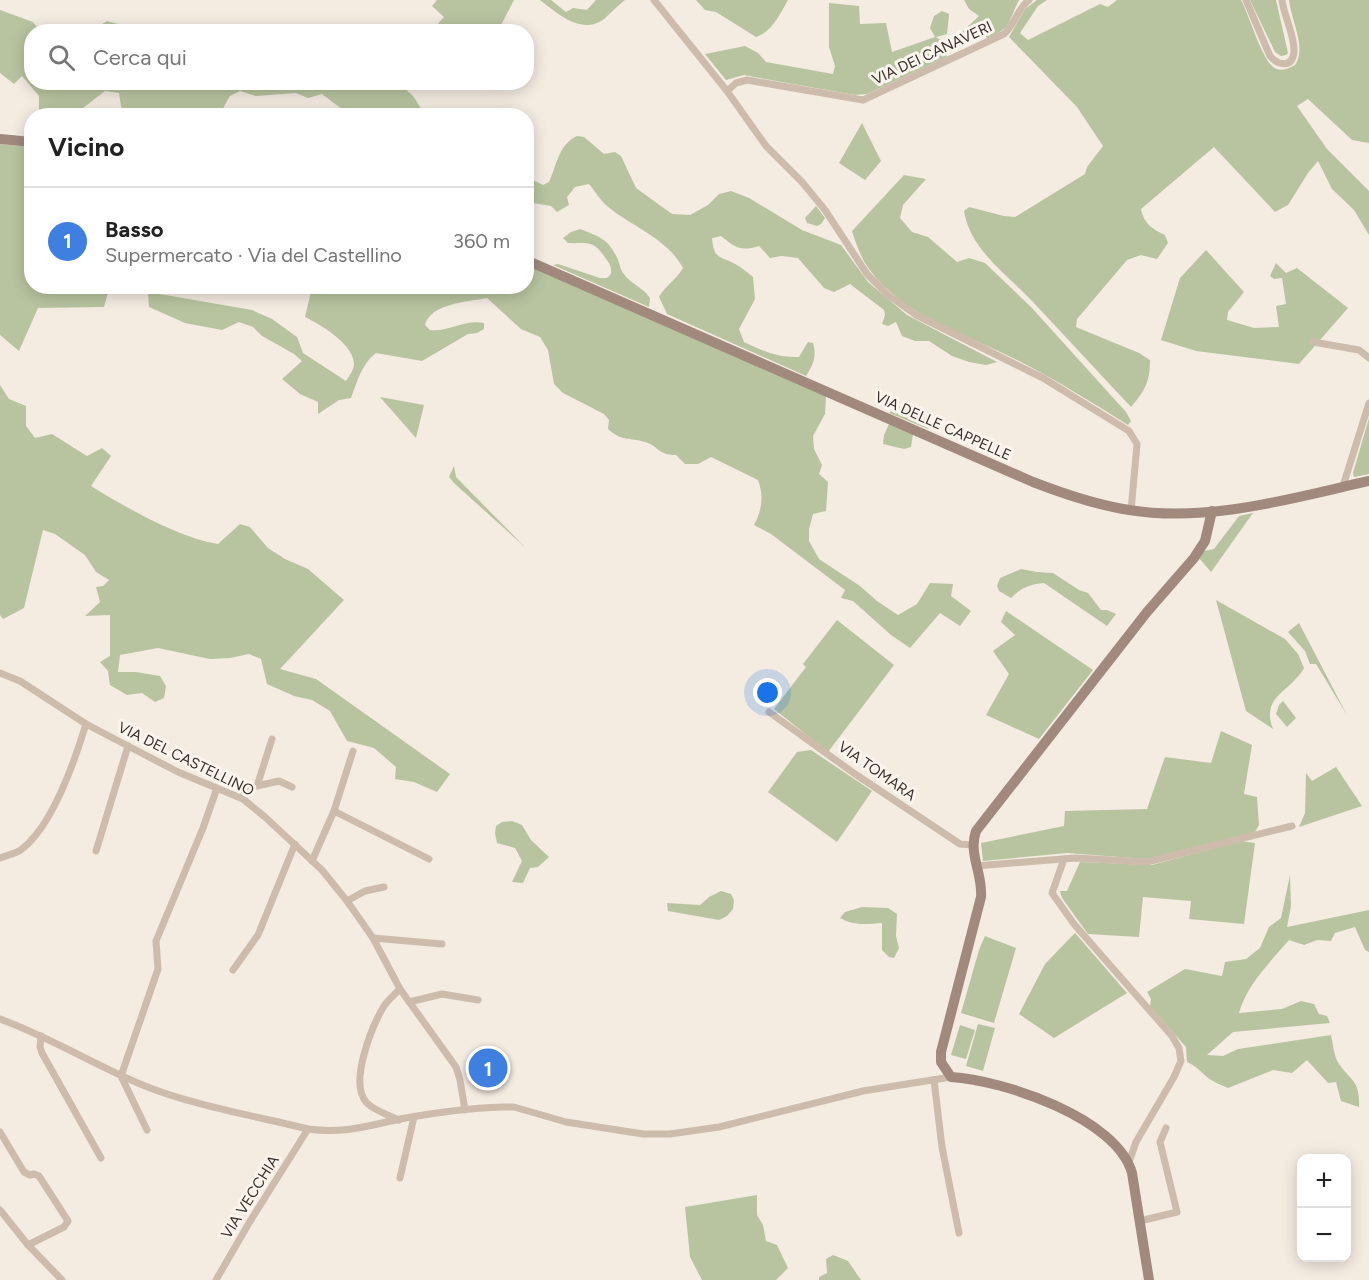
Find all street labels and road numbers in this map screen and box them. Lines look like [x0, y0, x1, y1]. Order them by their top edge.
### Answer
street label: VIA DEI CANAVERI [869, 17, 995, 89]
street label: VIA DELLE CAPPELLE [872, 388, 1014, 464]
street label: VIA DEL CASTELLINO [115, 718, 257, 800]
street label: VIA TOMARA [835, 738, 919, 804]
street label: VIA VECCHIA [217, 1152, 283, 1242]

